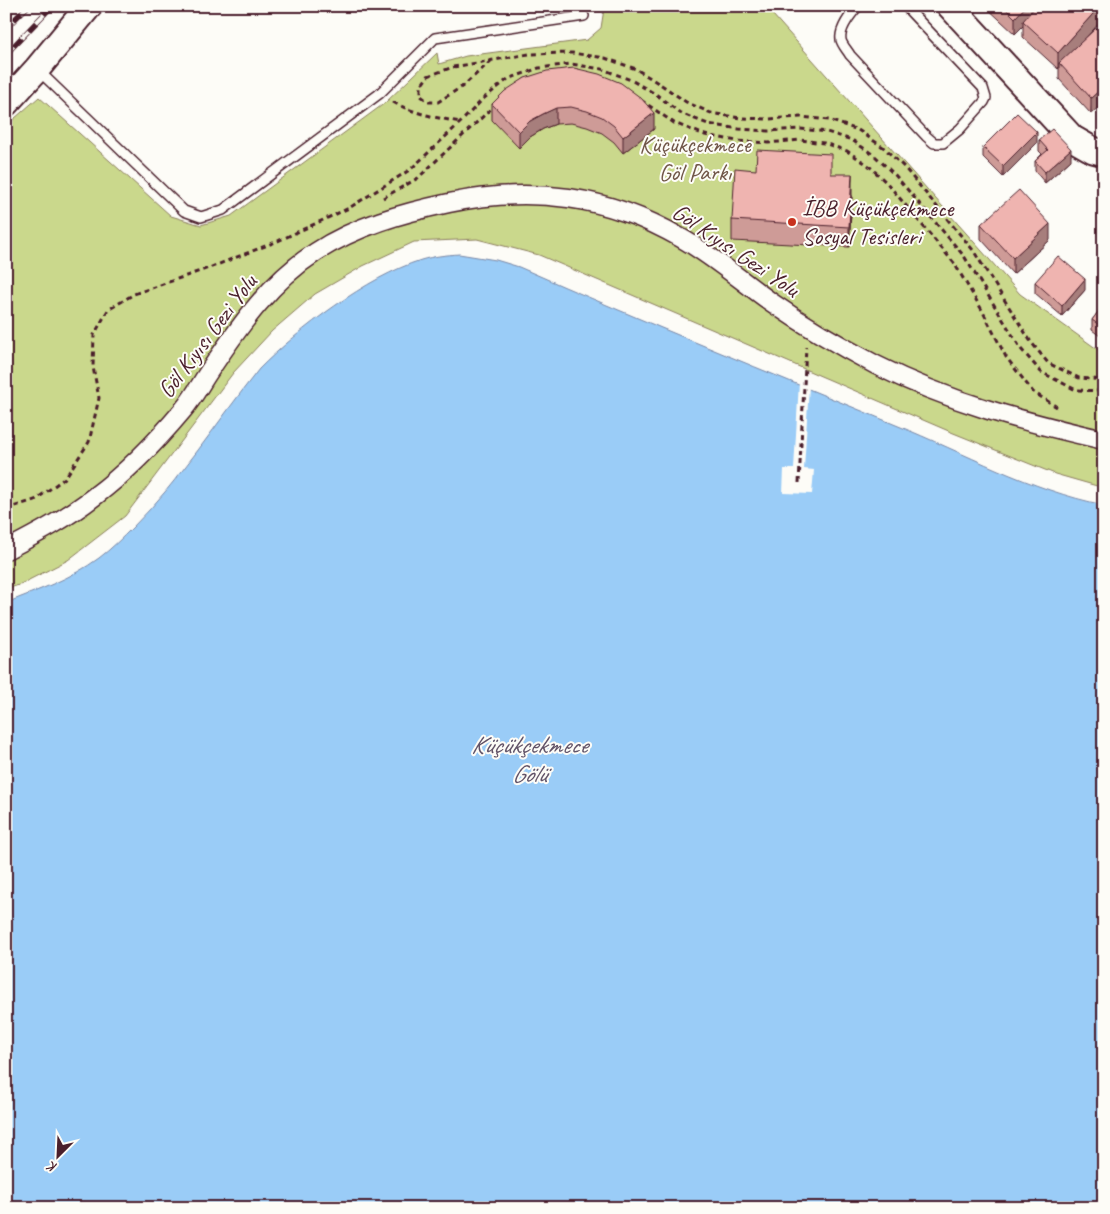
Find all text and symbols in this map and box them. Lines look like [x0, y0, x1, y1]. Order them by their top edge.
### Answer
park label: Küçükçekmece Göl Parkı [639, 129, 753, 187]
place label: İBB Küçükçekmece Sosyal Tesisleri [802, 193, 956, 251]
street label: Göl Kıyısı Gezi Yolu [667, 196, 807, 305]
marker: İBB Küçükçekmece Sosyal Tesisleri [786, 216, 798, 228]
street label: Göl Kıyısı Gezi Yolu [151, 267, 264, 404]
water label: Küçükçekmece Gölü [471, 729, 591, 790]
north arrow [32, 1132, 82, 1182]
text: K [44, 1157, 60, 1177]

